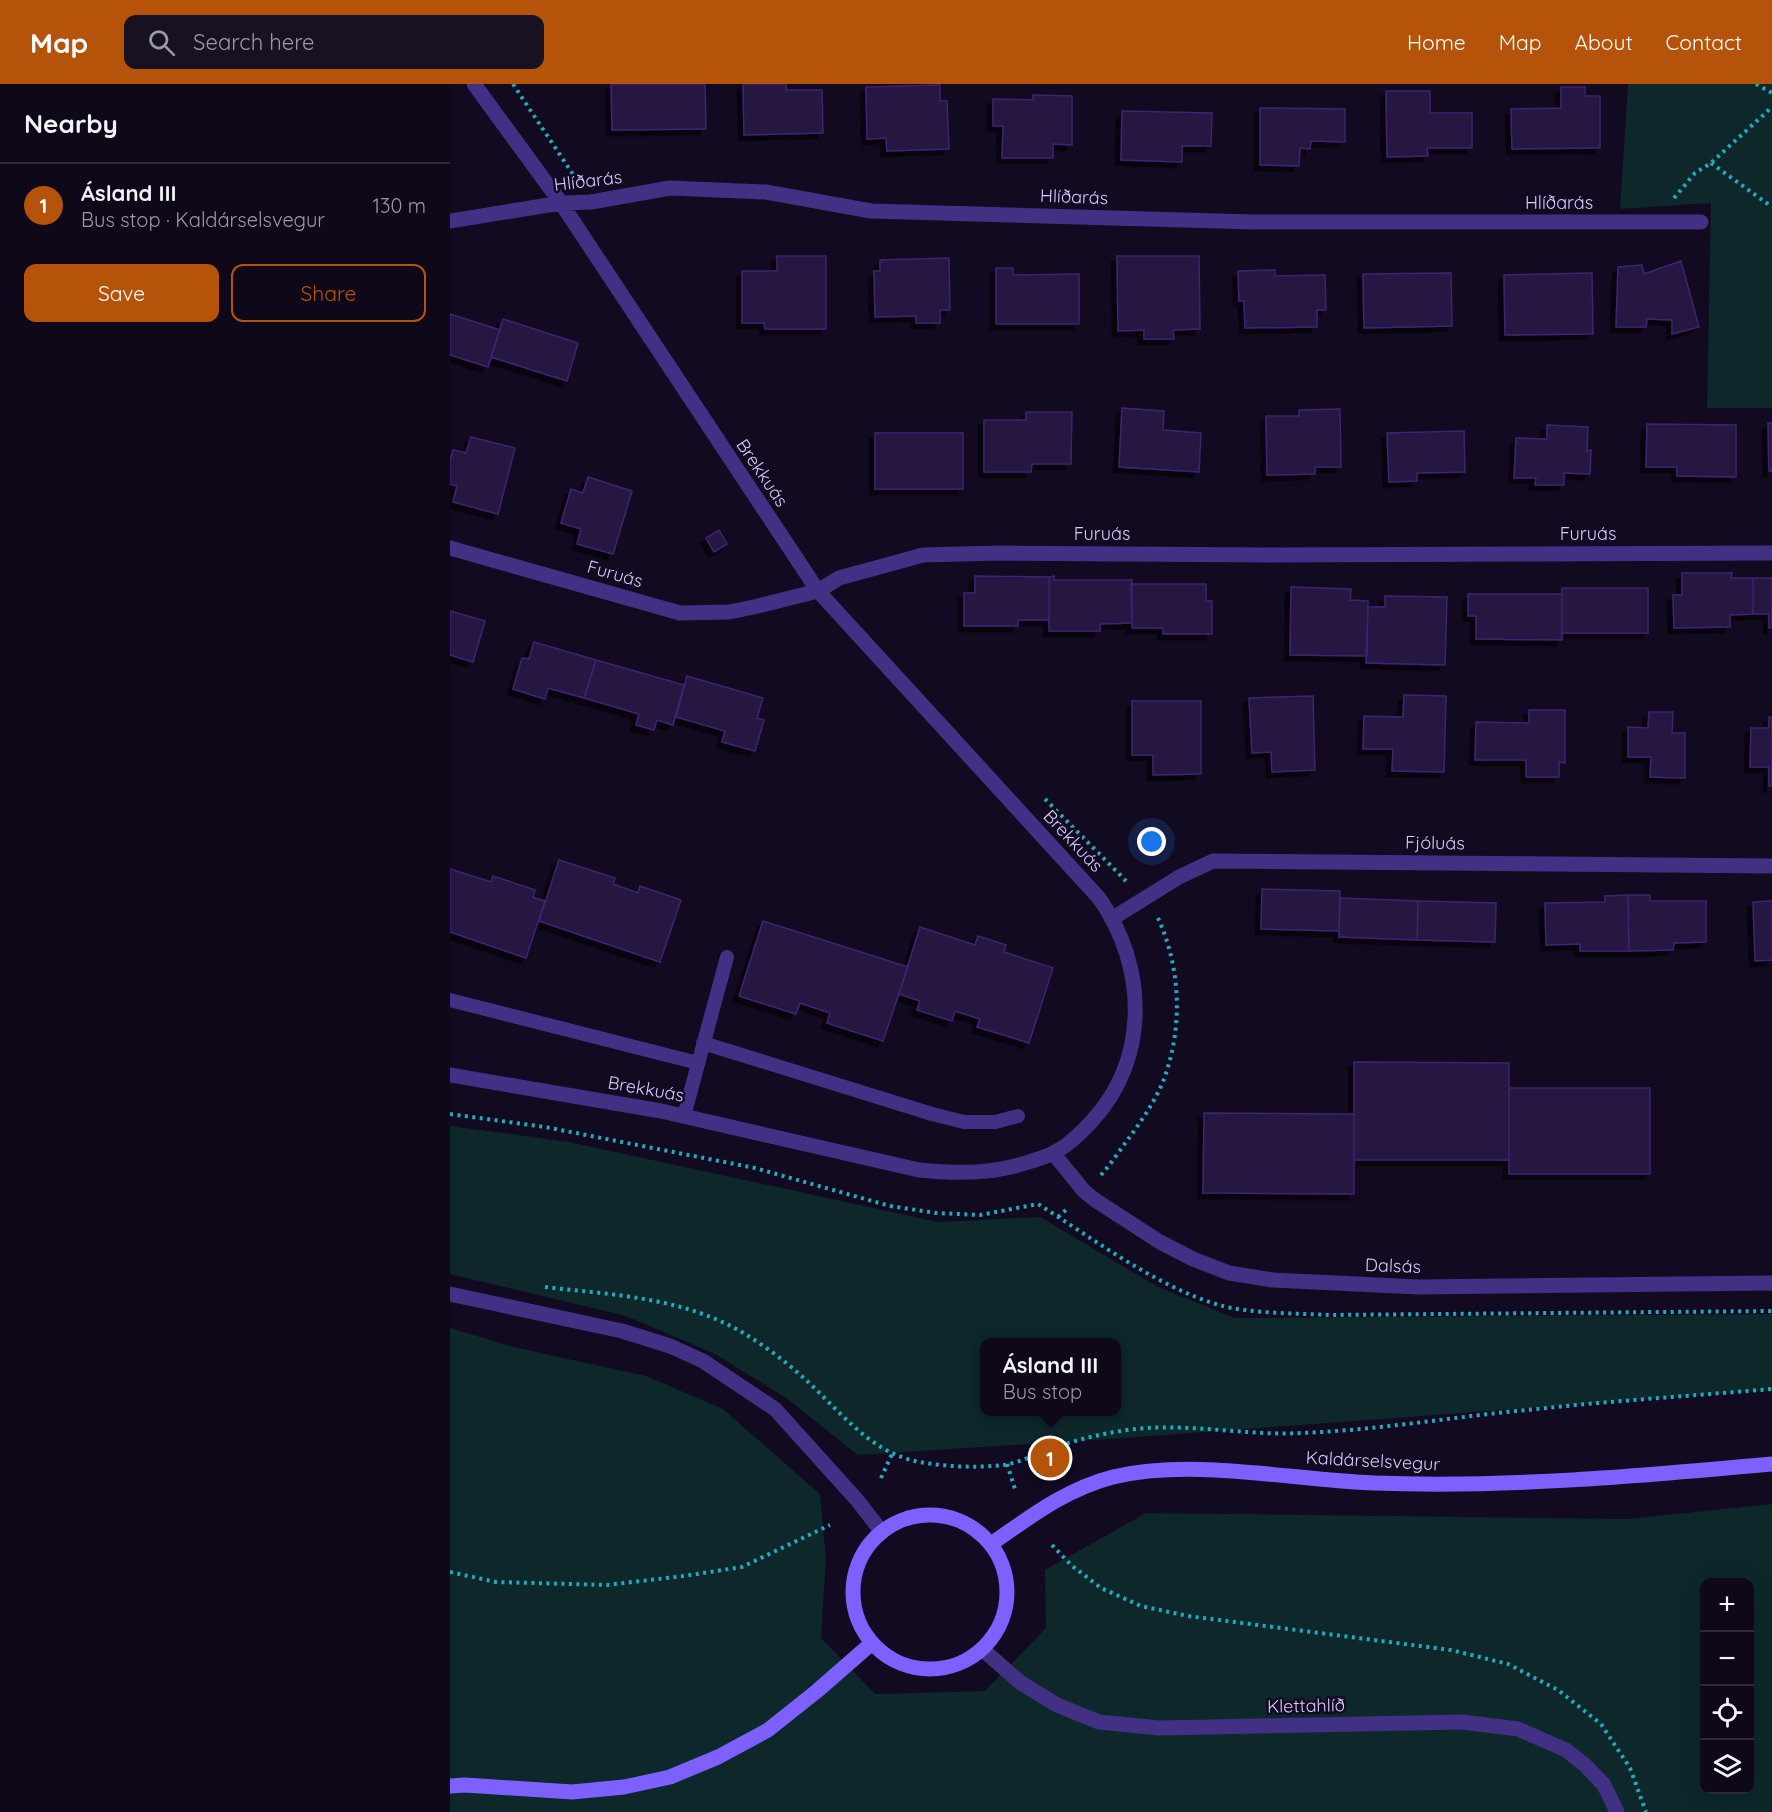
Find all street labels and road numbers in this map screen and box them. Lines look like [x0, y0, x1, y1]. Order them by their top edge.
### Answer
street label: Hlíðarás [553, 165, 623, 196]
street label: Hlíðarás [1040, 184, 1109, 209]
street label: Hlíðarás [1525, 191, 1593, 214]
street label: Brekkuás [731, 434, 794, 511]
street label: Furuás [1074, 522, 1130, 545]
street label: Furuás [1560, 522, 1616, 545]
street label: Furuás [585, 555, 646, 592]
street label: Brekkuás [1039, 805, 1108, 877]
street label: Fjóluás [1405, 830, 1465, 855]
street label: Brekkuás [606, 1070, 686, 1107]
street label: Dalsás [1365, 1253, 1421, 1278]
street label: Kaldárselsvegur [1305, 1445, 1441, 1476]
street label: Klettahlíð [1267, 1693, 1345, 1718]

